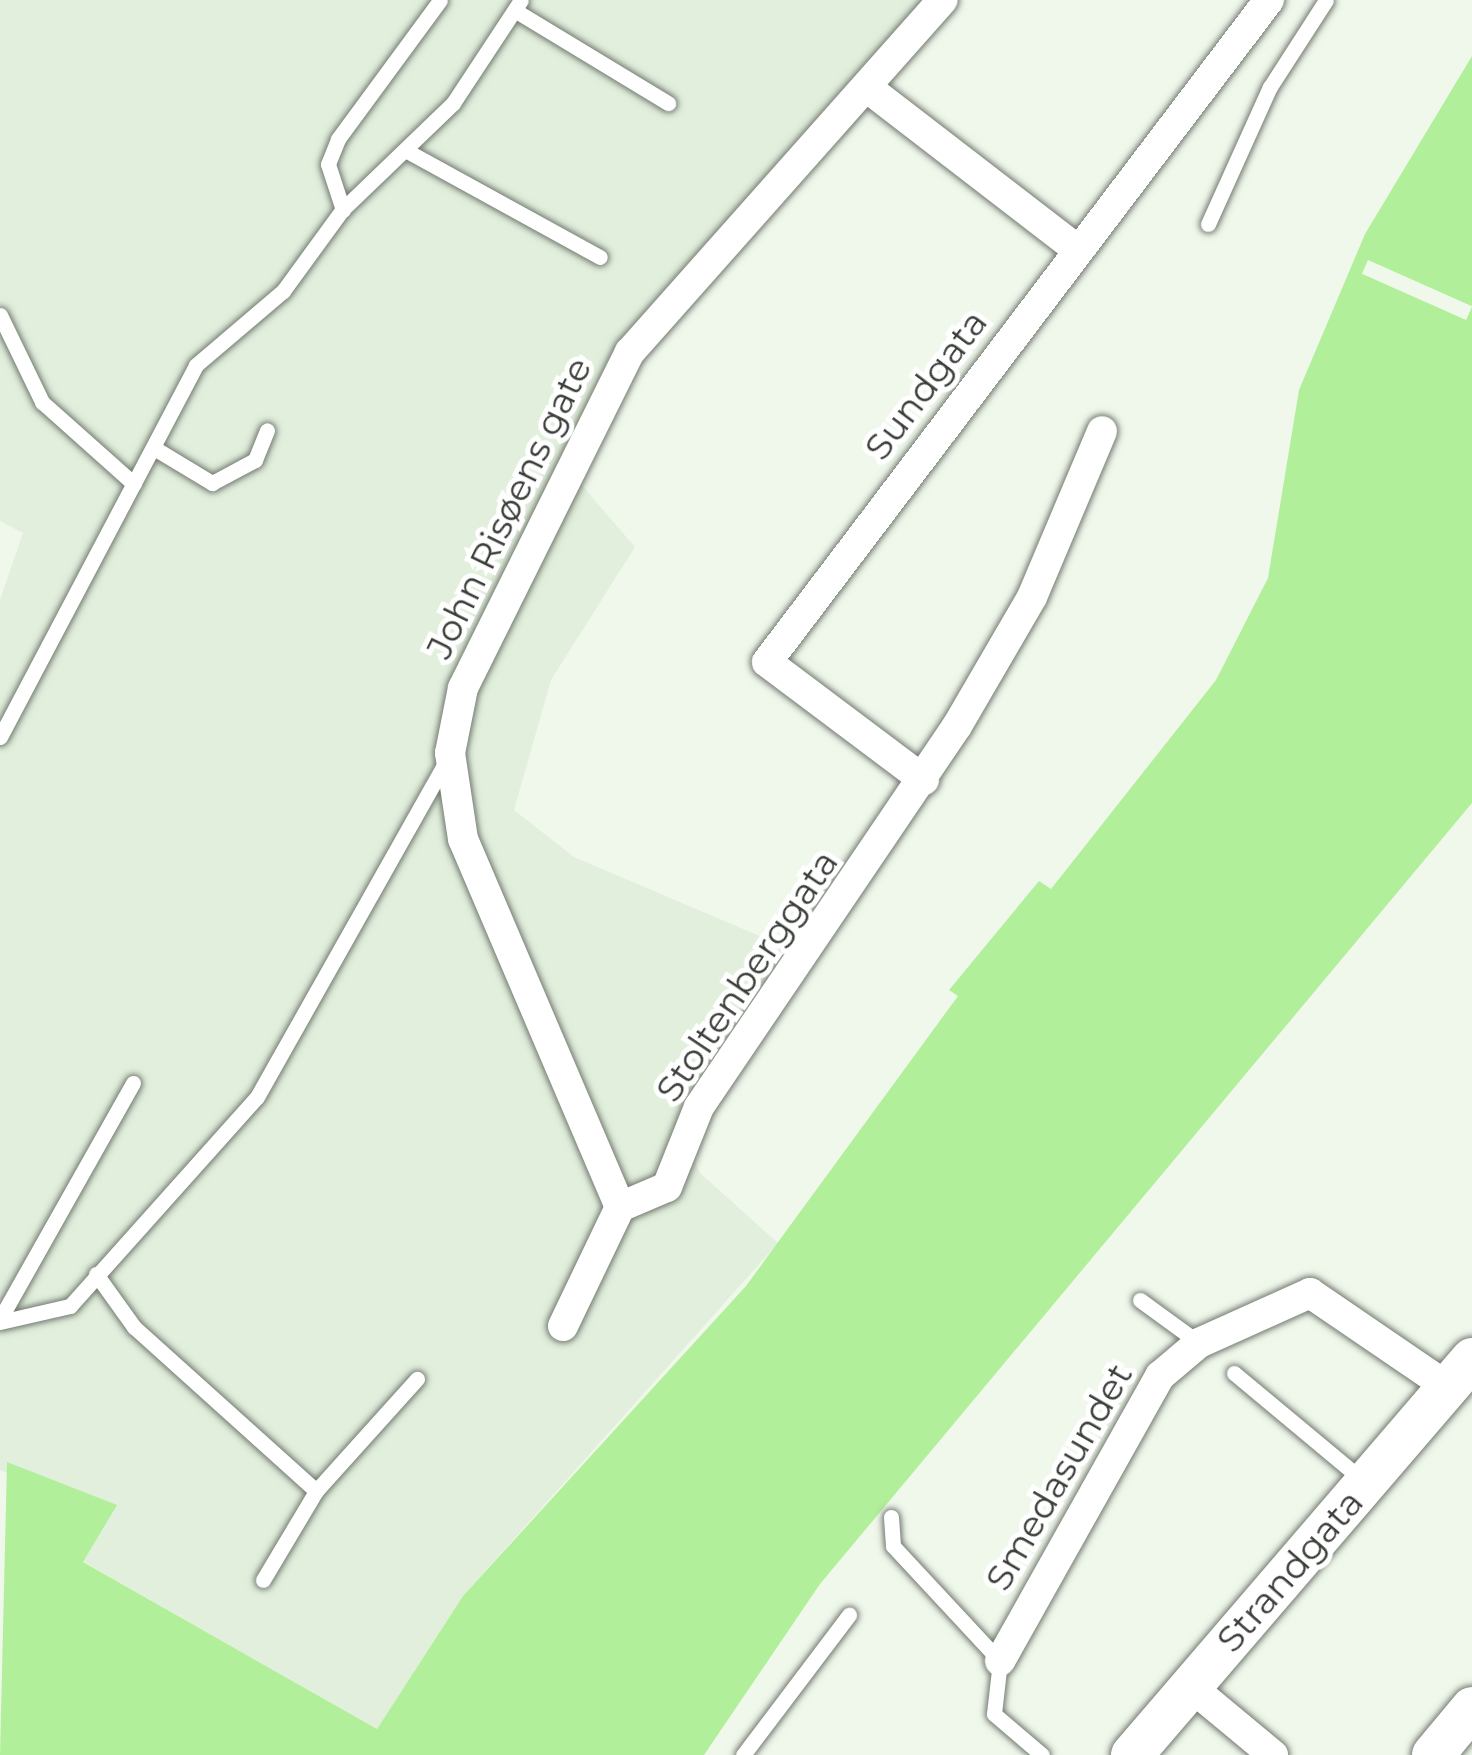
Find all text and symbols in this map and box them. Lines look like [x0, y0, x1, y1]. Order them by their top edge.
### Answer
street label: Sundgata [856, 302, 996, 468]
street label: John Risøens gate [417, 351, 601, 665]
street label: Stoltenberggata [647, 842, 847, 1110]
street label: Smedasundet [977, 1356, 1141, 1598]
street label: Strandgata [1208, 1481, 1372, 1661]

